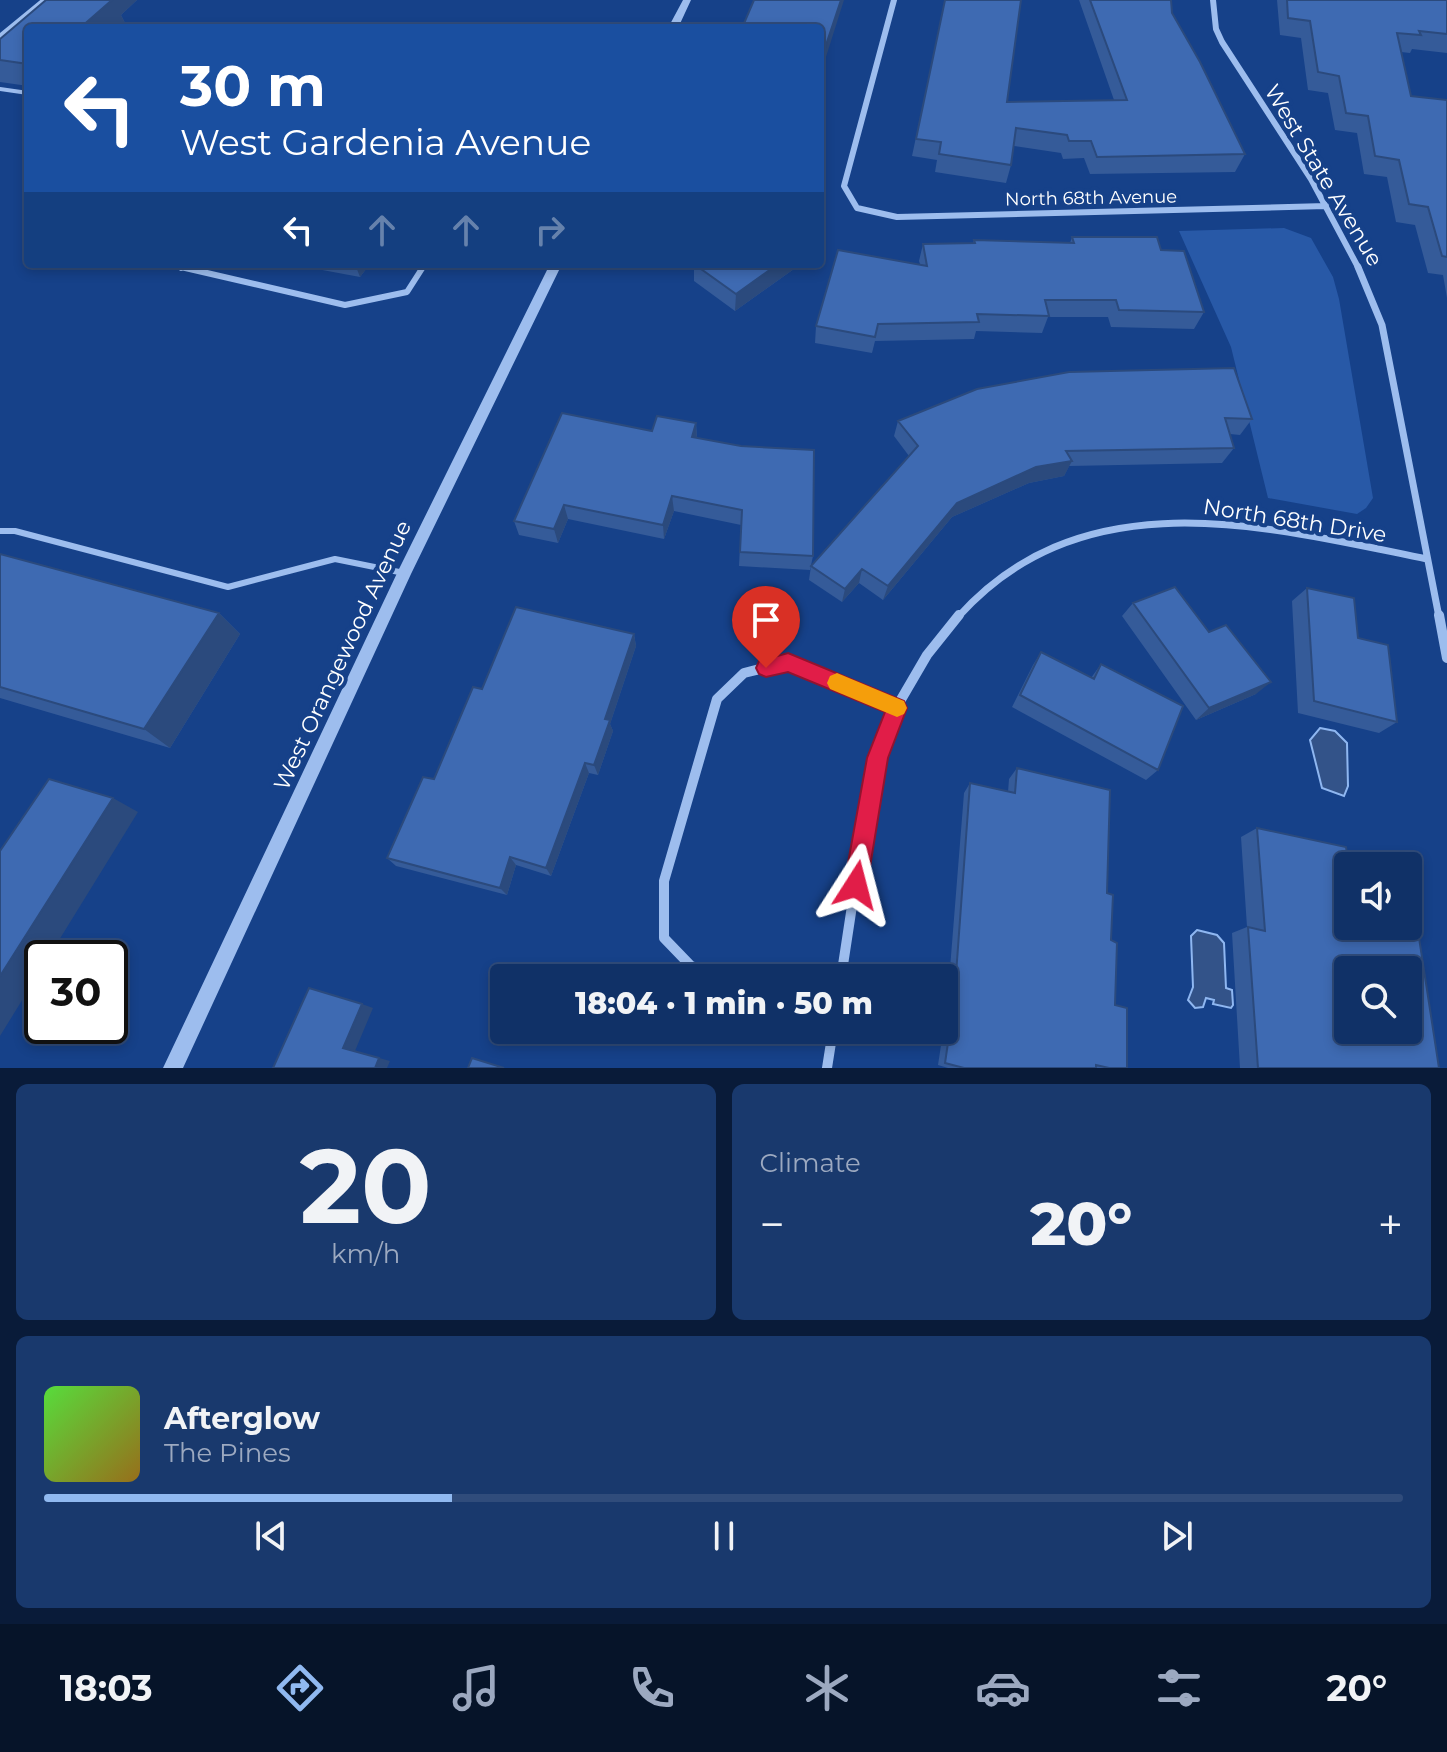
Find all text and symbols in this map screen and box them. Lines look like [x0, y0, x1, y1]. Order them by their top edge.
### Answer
text: 30 m [180, 52, 326, 120]
icon: left [48, 56, 152, 160]
street label: West State Avenue [1259, 79, 1389, 271]
text: West Gardenia Avenue [180, 120, 591, 164]
street label: North 68th Avenue [1005, 185, 1177, 211]
icon: left [276, 208, 320, 252]
icon: ahead [360, 208, 404, 252]
icon: ahead [444, 208, 488, 252]
icon: right [528, 208, 572, 252]
street label: North 68th Drive [1201, 493, 1388, 548]
street label: West Orangewood Avenue [268, 516, 417, 794]
pin [732, 586, 800, 668]
icon: arrive [744, 598, 788, 642]
position arrow [814, 843, 898, 927]
map controls [1334, 852, 1422, 1044]
button: sound [1334, 852, 1422, 940]
speed limit sign: 30 [24, 940, 128, 1044]
button: search [1334, 956, 1422, 1044]
text: 18:04 · 1 min · 50 m [575, 985, 873, 1022]
text: 20 [300, 1122, 432, 1249]
text: Climate [760, 1147, 861, 1179]
text: 20° [1030, 1187, 1132, 1260]
text: − [760, 1197, 785, 1251]
text: + [1378, 1197, 1403, 1251]
text: km/h [331, 1238, 400, 1270]
text: Afterglow [164, 1400, 320, 1437]
text: The Pines [164, 1437, 291, 1469]
icon: previous [249, 1514, 293, 1558]
icon: pause [702, 1514, 746, 1558]
icon: next [1155, 1514, 1199, 1558]
icon: directions [272, 1660, 328, 1716]
icon: music [448, 1660, 504, 1716]
icon: phone [624, 1660, 680, 1716]
icon: climate [799, 1660, 855, 1716]
icon: car [975, 1660, 1031, 1716]
icon: filters [1151, 1660, 1207, 1716]
text: 18:03 [60, 1666, 153, 1710]
text: 20° [1326, 1666, 1387, 1710]

